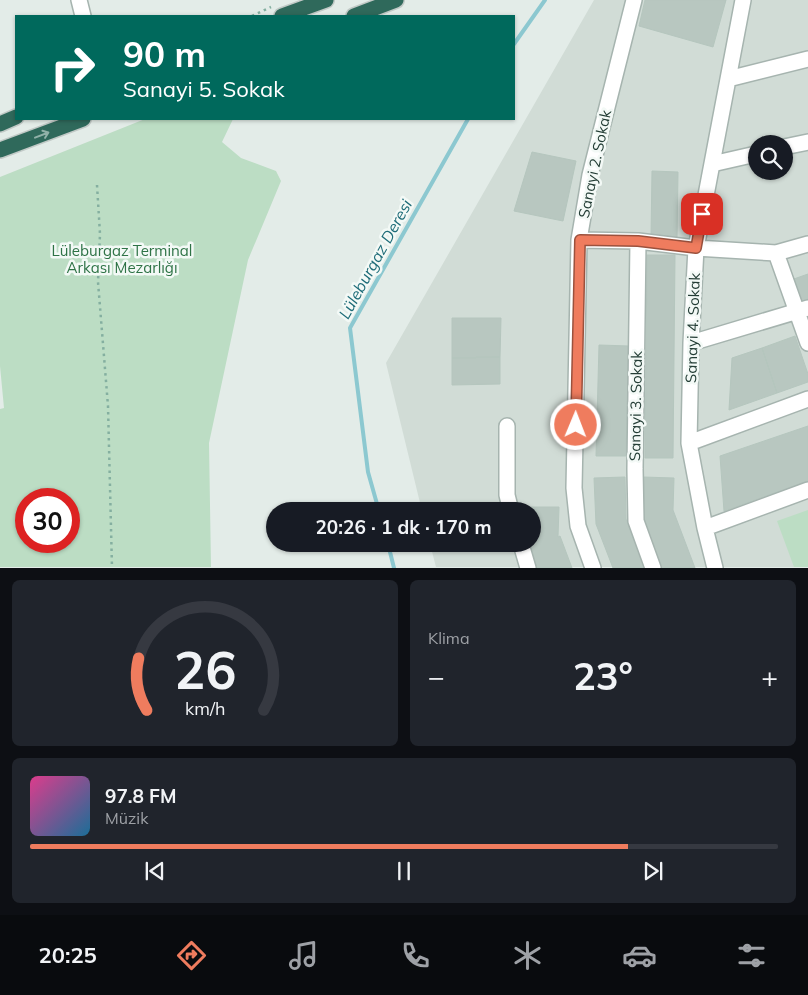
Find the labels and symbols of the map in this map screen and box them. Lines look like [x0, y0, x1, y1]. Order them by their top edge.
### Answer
street label: Sanayi 2. Sokak [574, 108, 615, 220]
one-way arrow [34, 129, 49, 138]
pin [681, 193, 723, 235]
water label: Lüleburgaz Deresi [334, 196, 416, 322]
park label: Lüleburgaz Terminal Arkası Mezarlığı [52, 241, 192, 277]
street label: Sanayi 4. Sokak [681, 272, 704, 383]
street label: Sanayi 3. Sokak [625, 350, 646, 461]
position arrow [549, 398, 601, 450]
speed limit sign: 30 [15, 488, 80, 553]

